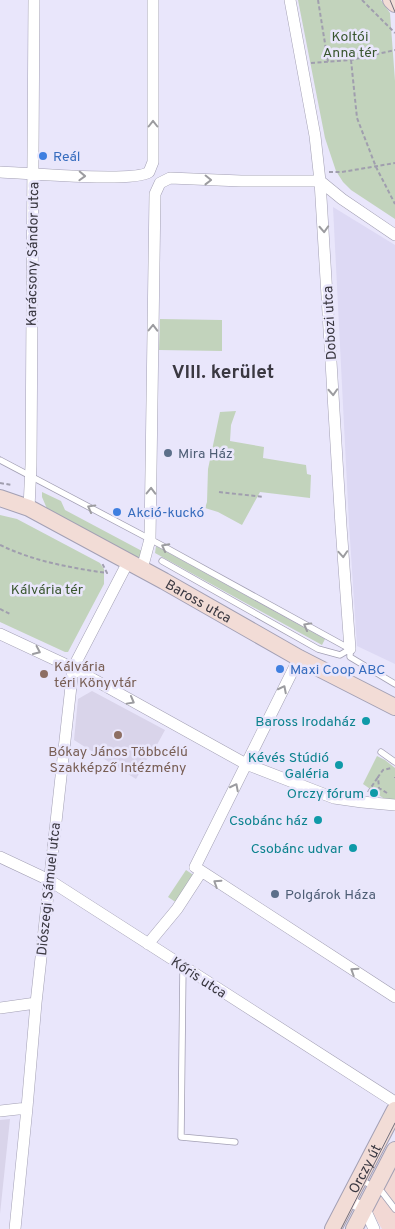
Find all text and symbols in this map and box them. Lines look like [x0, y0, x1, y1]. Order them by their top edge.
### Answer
park label: Koltói Anna tér [323, 29, 378, 62]
one-way arrow [148, 120, 158, 128]
place label: Reál [53, 149, 81, 166]
marker: Reál [37, 150, 49, 162]
one-way arrow [78, 171, 86, 181]
one-way arrow [204, 175, 212, 185]
street label: Karácsony Sándor utca [24, 182, 43, 326]
one-way arrow [319, 226, 330, 234]
street label: Dobozi utca [320, 285, 341, 360]
one-way arrow [148, 324, 158, 332]
district label: VIII. kerület [172, 361, 274, 385]
one-way arrow [327, 388, 338, 396]
place label: Mira Ház [178, 446, 233, 463]
marker: Mira Ház [162, 447, 174, 459]
one-way arrow [145, 486, 156, 494]
one-way arrow [88, 505, 97, 515]
place label: Akció-kuckó [127, 505, 205, 522]
marker: Akció-kuckó [111, 506, 123, 518]
one-way arrow [161, 543, 170, 553]
one-way arrow [337, 550, 348, 558]
street label: Baross utca [162, 576, 234, 628]
park label: Kálvária tér [11, 582, 84, 599]
one-way arrow [303, 622, 312, 632]
one-way arrow [32, 645, 41, 655]
place label: Kálvária téri Könyvtár [54, 659, 137, 692]
place label: Maxi Coop ABC [290, 662, 385, 679]
marker: Maxi Coop ABC [274, 663, 286, 675]
marker: Kálvária téri Könyvtár [38, 668, 50, 680]
one-way arrow [277, 685, 287, 694]
one-way arrow [126, 694, 135, 704]
place label: Baross Irodaház [255, 714, 356, 731]
marker: Baross Irodaház [360, 715, 372, 727]
marker: Bókay János Többcélú Szakképző Intézmény [112, 729, 124, 741]
place label: Bókay János Többcélú Szakképző Intézmény [48, 744, 188, 777]
place label: Kévés Stúdió Galéria [248, 750, 329, 783]
marker: Kévés Stúdió Galéria [333, 759, 345, 771]
one-way arrow [228, 783, 238, 792]
place label: Orczy fórum [287, 786, 364, 803]
marker: Orczy fórum [368, 787, 380, 799]
place label: Csobánc ház [229, 813, 308, 830]
marker: Csobánc ház [312, 814, 324, 826]
street label: Diószegi Sámuel utca [34, 822, 65, 957]
place label: Csobánc udvar [251, 841, 344, 858]
marker: Csobánc udvar [347, 842, 359, 854]
one-way arrow [214, 880, 223, 889]
place label: Polgárok Háza [285, 887, 376, 904]
marker: Polgárok Háza [269, 888, 281, 900]
street label: Kőris utca [167, 954, 229, 1003]
one-way arrow [350, 968, 360, 977]
street label: Orczy út [346, 1142, 386, 1197]

